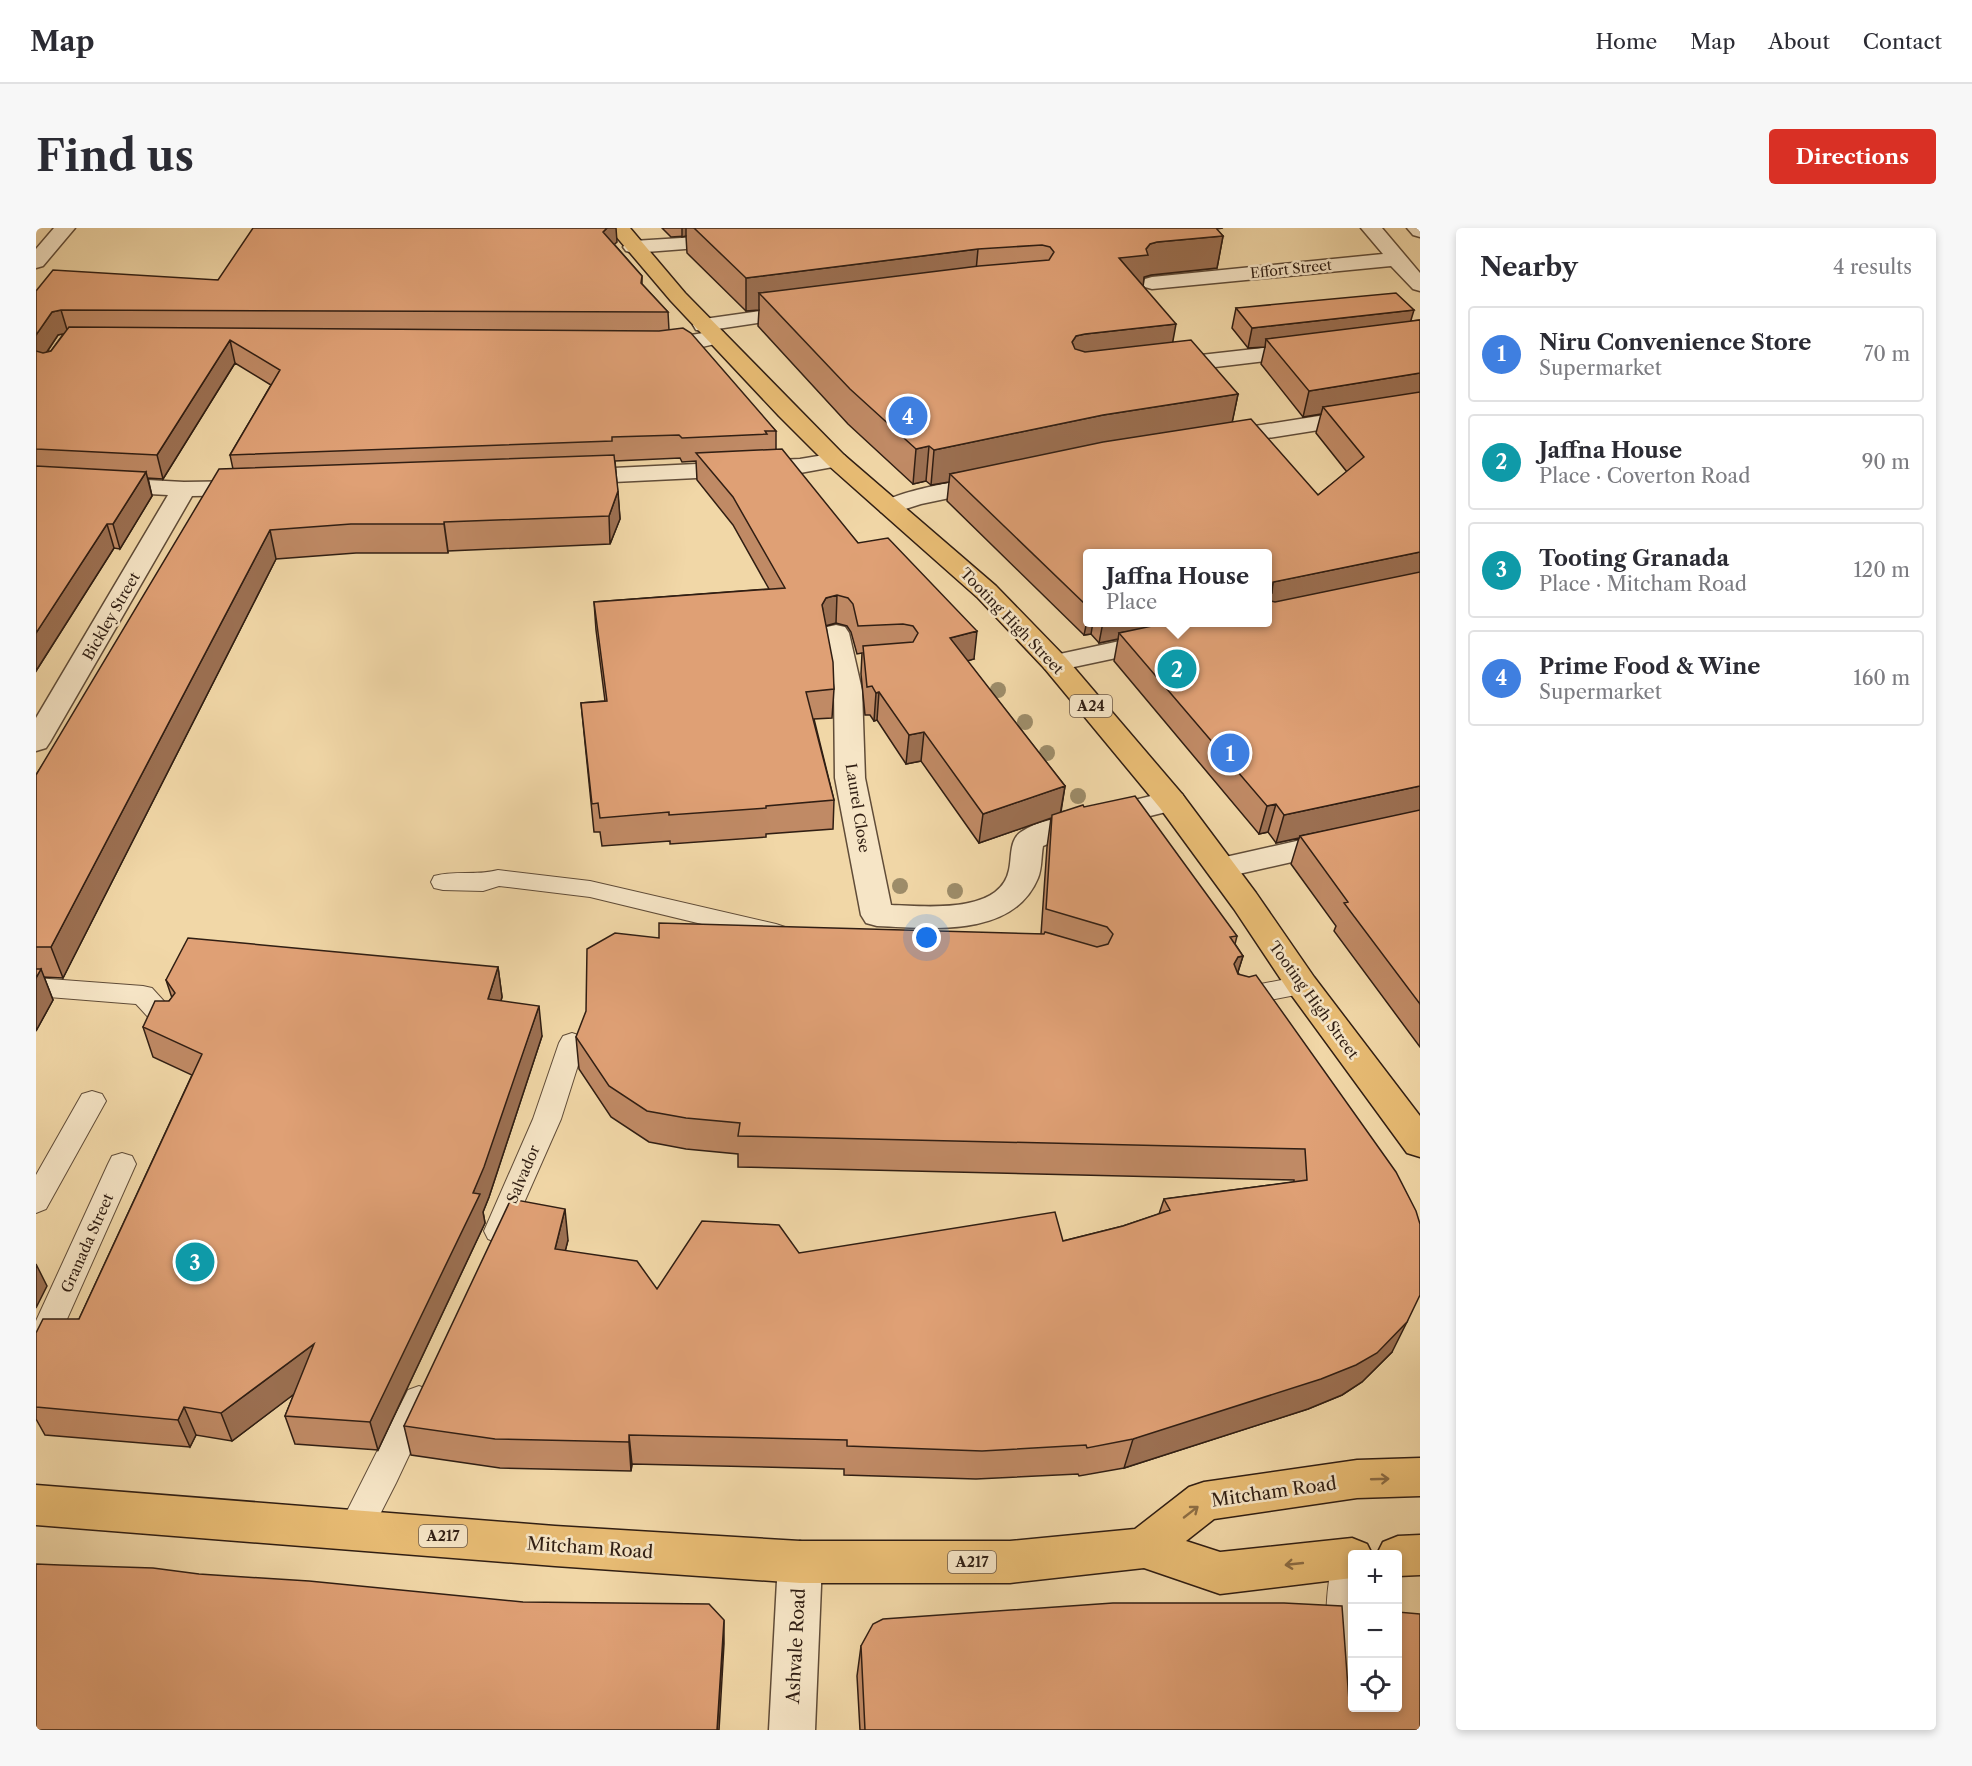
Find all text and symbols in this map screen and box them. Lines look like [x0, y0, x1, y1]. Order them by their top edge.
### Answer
text: Map [30, 24, 94, 58]
text: Home [1596, 29, 1657, 54]
text: Map [1690, 29, 1735, 54]
text: About [1768, 29, 1830, 54]
text: Contact [1863, 29, 1942, 54]
button: Directions [1769, 129, 1936, 184]
text: Find us [36, 130, 194, 182]
text: Nearby [1480, 251, 1578, 283]
text: 4 results [1833, 255, 1912, 279]
street label: Effort Street [1249, 256, 1333, 282]
text: Niru Convenience Store [1539, 329, 1811, 356]
text: 1 [1497, 342, 1506, 366]
text: 70 m [1864, 342, 1910, 366]
text: Supermarket [1539, 356, 1662, 380]
pin: 4 [888, 394, 928, 438]
text: Jaffna House [1539, 437, 1682, 464]
text: 2 [1496, 450, 1507, 474]
text: 90 m [1862, 450, 1910, 474]
text: Place · Coverton Road [1539, 464, 1750, 488]
text: Tooting Granada [1539, 545, 1729, 572]
popup [1083, 549, 1272, 627]
text: 3 [1496, 558, 1507, 582]
text: 120 m [1853, 558, 1910, 582]
text: Jaffna House [1106, 563, 1249, 590]
street label: Tooting High Street [956, 564, 1068, 679]
street label: Bickley Street [78, 568, 144, 663]
text: Place · Mitcham Road [1539, 572, 1747, 596]
text: Place [1106, 590, 1157, 614]
pin: 2 [1158, 646, 1196, 692]
text: Prime Food & Wine [1539, 653, 1760, 680]
text: 4 [1496, 666, 1507, 690]
text: 160 m [1853, 666, 1910, 690]
text: Supermarket [1539, 680, 1662, 704]
road number: A24 [1070, 695, 1112, 717]
pin: 1 [1210, 730, 1250, 776]
street label: Laurel Close [842, 762, 874, 854]
your location [912, 923, 941, 952]
street label: Tooting High Street [1265, 938, 1363, 1063]
street label: Salvador [502, 1141, 544, 1206]
street label: Granada Street [57, 1190, 118, 1296]
pin: 3 [176, 1240, 214, 1284]
street label: Mitcham Road [1210, 1472, 1338, 1512]
one-way arrow [1370, 1473, 1390, 1484]
one-way arrow [1182, 1506, 1198, 1518]
road number: A217 [419, 1525, 467, 1547]
street label: Mitcham Road [526, 1533, 654, 1563]
map controls [1348, 1550, 1402, 1712]
button: + [1348, 1550, 1402, 1604]
road number: A217 [948, 1551, 996, 1573]
one-way arrow [1285, 1559, 1305, 1570]
street label: Ashvale Road [782, 1588, 810, 1705]
button: − [1348, 1604, 1402, 1658]
button: locate [1348, 1658, 1402, 1712]

